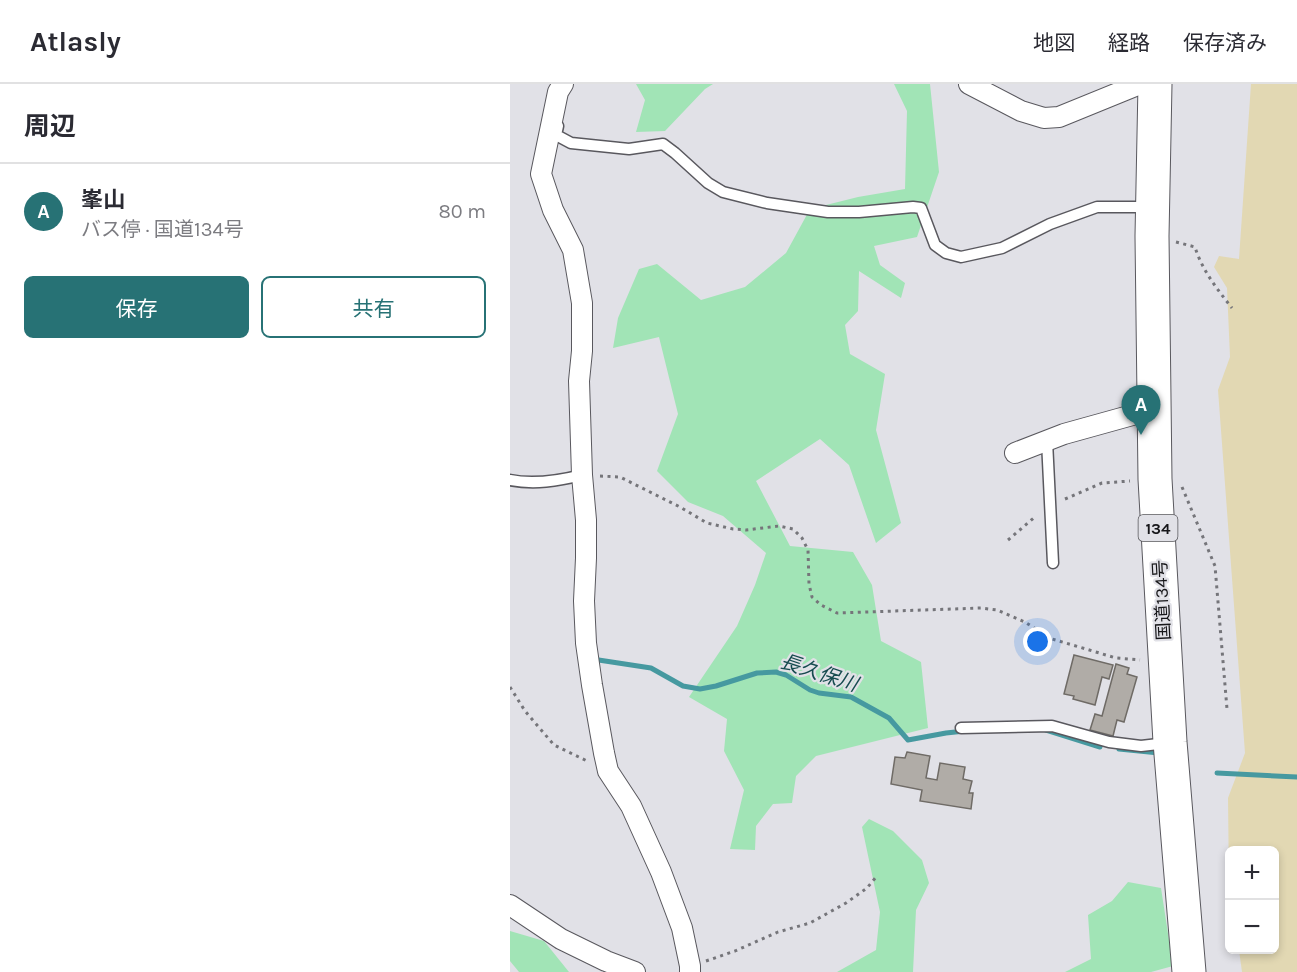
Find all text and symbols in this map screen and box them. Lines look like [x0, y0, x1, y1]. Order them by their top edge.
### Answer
text: Atlasly [30, 25, 121, 58]
text: 地図 [1033, 31, 1075, 55]
text: 経路 [1108, 31, 1150, 55]
text: 保存済み [1183, 31, 1267, 55]
text: 周辺 [24, 111, 76, 142]
text: 峯山 [81, 187, 125, 213]
text: A [37, 200, 50, 223]
text: 80 m [438, 200, 486, 223]
text: バス停 · 国道134号 [81, 218, 244, 241]
button: 保存 [24, 276, 249, 338]
button: 共有 [261, 276, 486, 338]
pin: A [1122, 386, 1160, 435]
road number: 134 [1138, 515, 1178, 541]
street label: 国道134号 [1149, 559, 1175, 641]
your location [1023, 627, 1052, 656]
water label: 長久保川 [777, 650, 862, 697]
map controls [1225, 846, 1279, 954]
button: + [1225, 846, 1279, 900]
button: − [1225, 900, 1279, 954]

